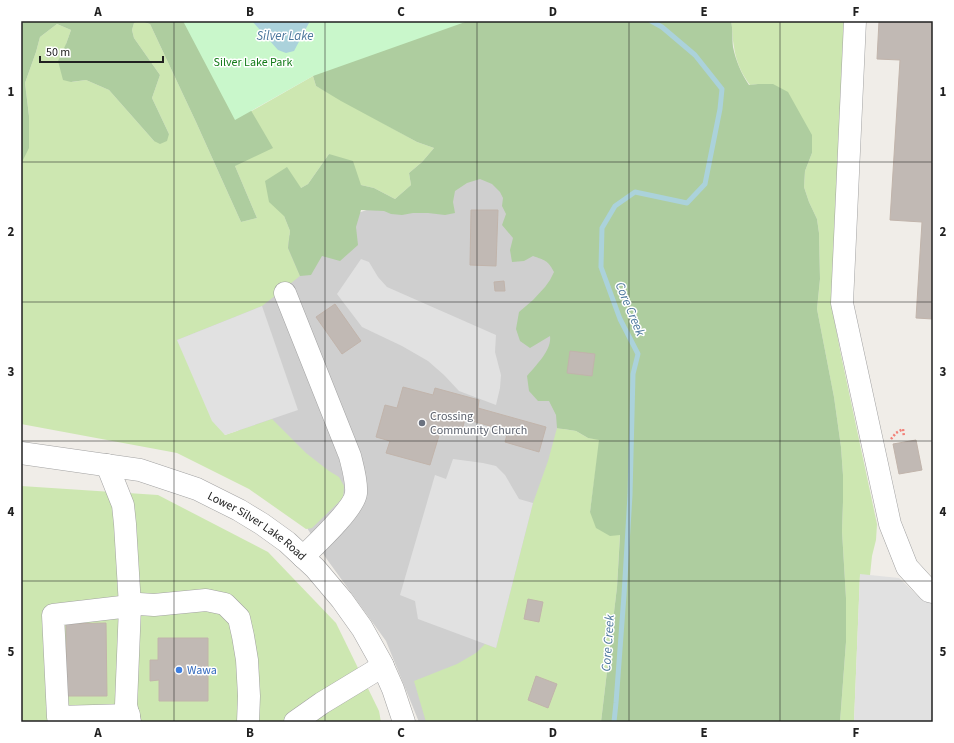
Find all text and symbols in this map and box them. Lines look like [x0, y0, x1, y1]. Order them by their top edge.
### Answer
text: A [93, 3, 102, 21]
text: B [246, 3, 254, 21]
text: C [397, 3, 405, 21]
text: D [549, 3, 557, 21]
text: E [700, 3, 708, 21]
text: F [853, 3, 860, 21]
water label: Silver Lake [257, 27, 313, 45]
scale bar [40, 38, 163, 64]
text: 50 m [46, 44, 70, 61]
park label: Silver Lake Park [214, 54, 292, 71]
text: 1 [8, 83, 15, 101]
text: 1 [940, 83, 947, 101]
text: 2 [8, 223, 15, 241]
text: 2 [940, 223, 947, 241]
water label: Core Creek [611, 279, 650, 340]
text: 3 [8, 363, 15, 381]
text: 3 [940, 363, 947, 381]
place label: Crossing Community Church [430, 408, 527, 439]
marker: Crossing Community Church [417, 418, 427, 428]
street label: Lower Silver Lake Road [205, 487, 310, 564]
text: 4 [8, 503, 15, 521]
text: 4 [940, 503, 947, 521]
water label: Core Creek [597, 613, 619, 672]
text: 5 [8, 643, 15, 661]
text: 5 [940, 643, 947, 661]
place label: Wawa [187, 662, 217, 679]
marker: Wawa [174, 665, 184, 675]
text: A [93, 724, 102, 742]
text: B [246, 724, 254, 742]
text: C [397, 724, 405, 742]
text: D [549, 724, 557, 742]
text: E [700, 724, 708, 742]
text: F [853, 724, 860, 742]

